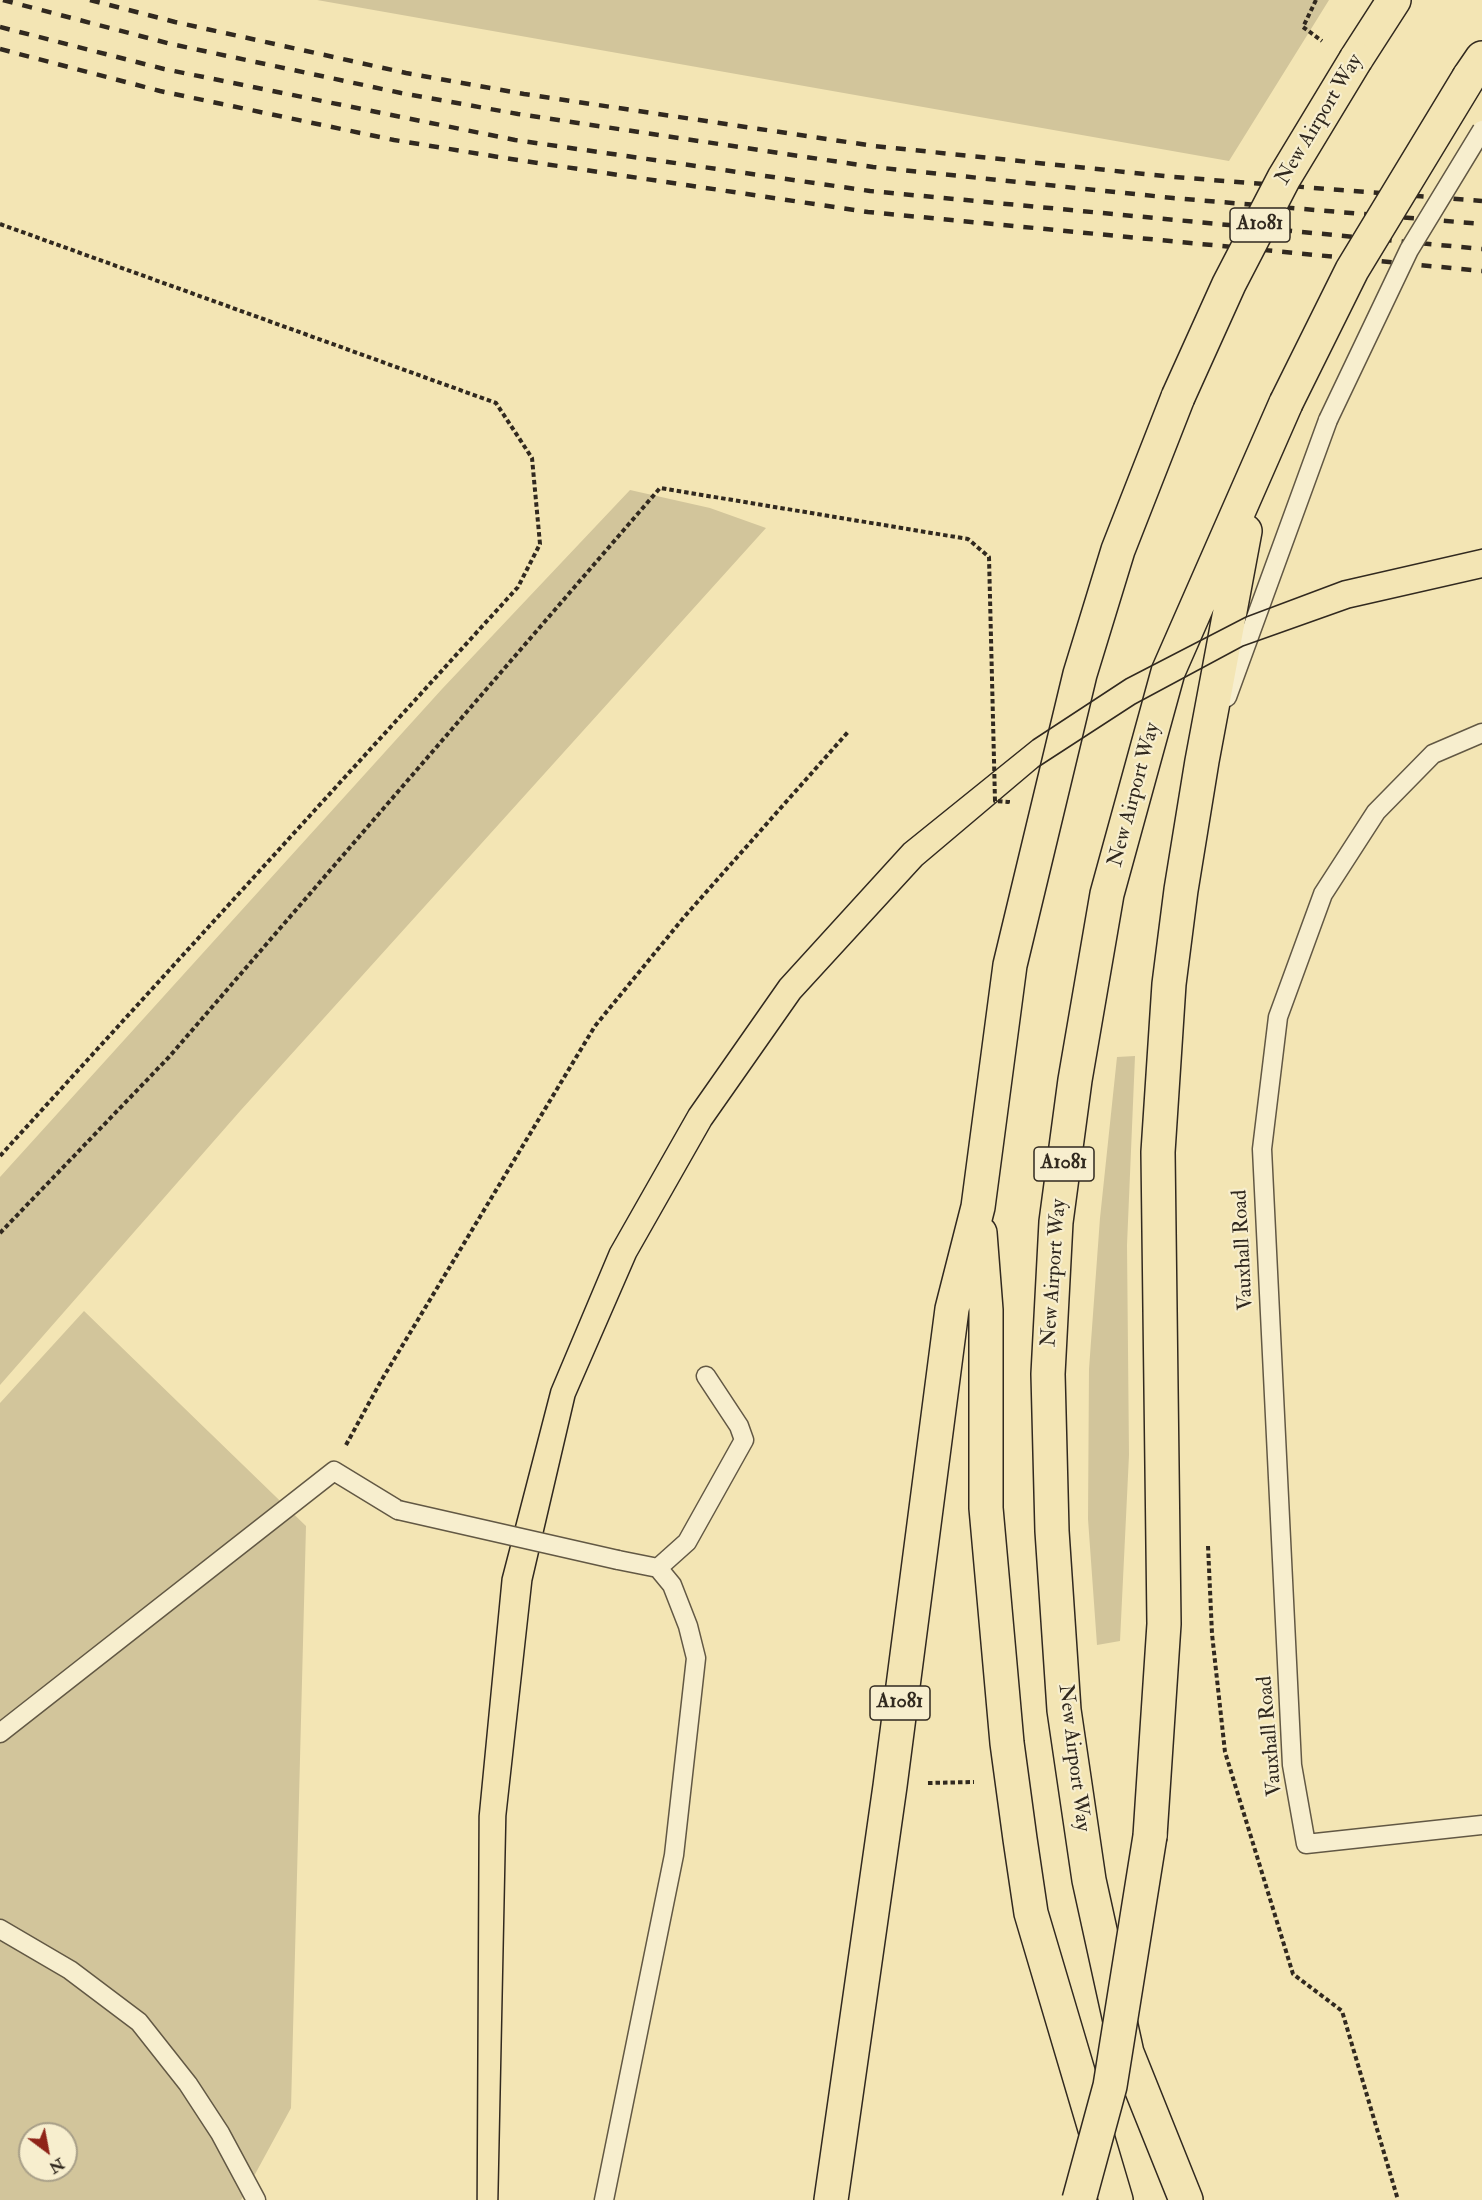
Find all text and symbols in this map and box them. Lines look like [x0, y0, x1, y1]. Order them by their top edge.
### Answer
street label: New Airport Way [1271, 50, 1369, 190]
road number: A1081 [1230, 208, 1290, 242]
street label: New Airport Way [1104, 720, 1166, 870]
road number: A1081 [1034, 1147, 1094, 1181]
street label: Vauxhall Road [1228, 1189, 1260, 1311]
street label: New Airport Way [1037, 1198, 1073, 1348]
street label: Vauxhall Road [1253, 1675, 1289, 1797]
street label: New Airport Way [1051, 1683, 1095, 1833]
road number: A1081 [870, 1686, 930, 1720]
north arrow [18, 2122, 78, 2182]
text: N [45, 2153, 68, 2178]

